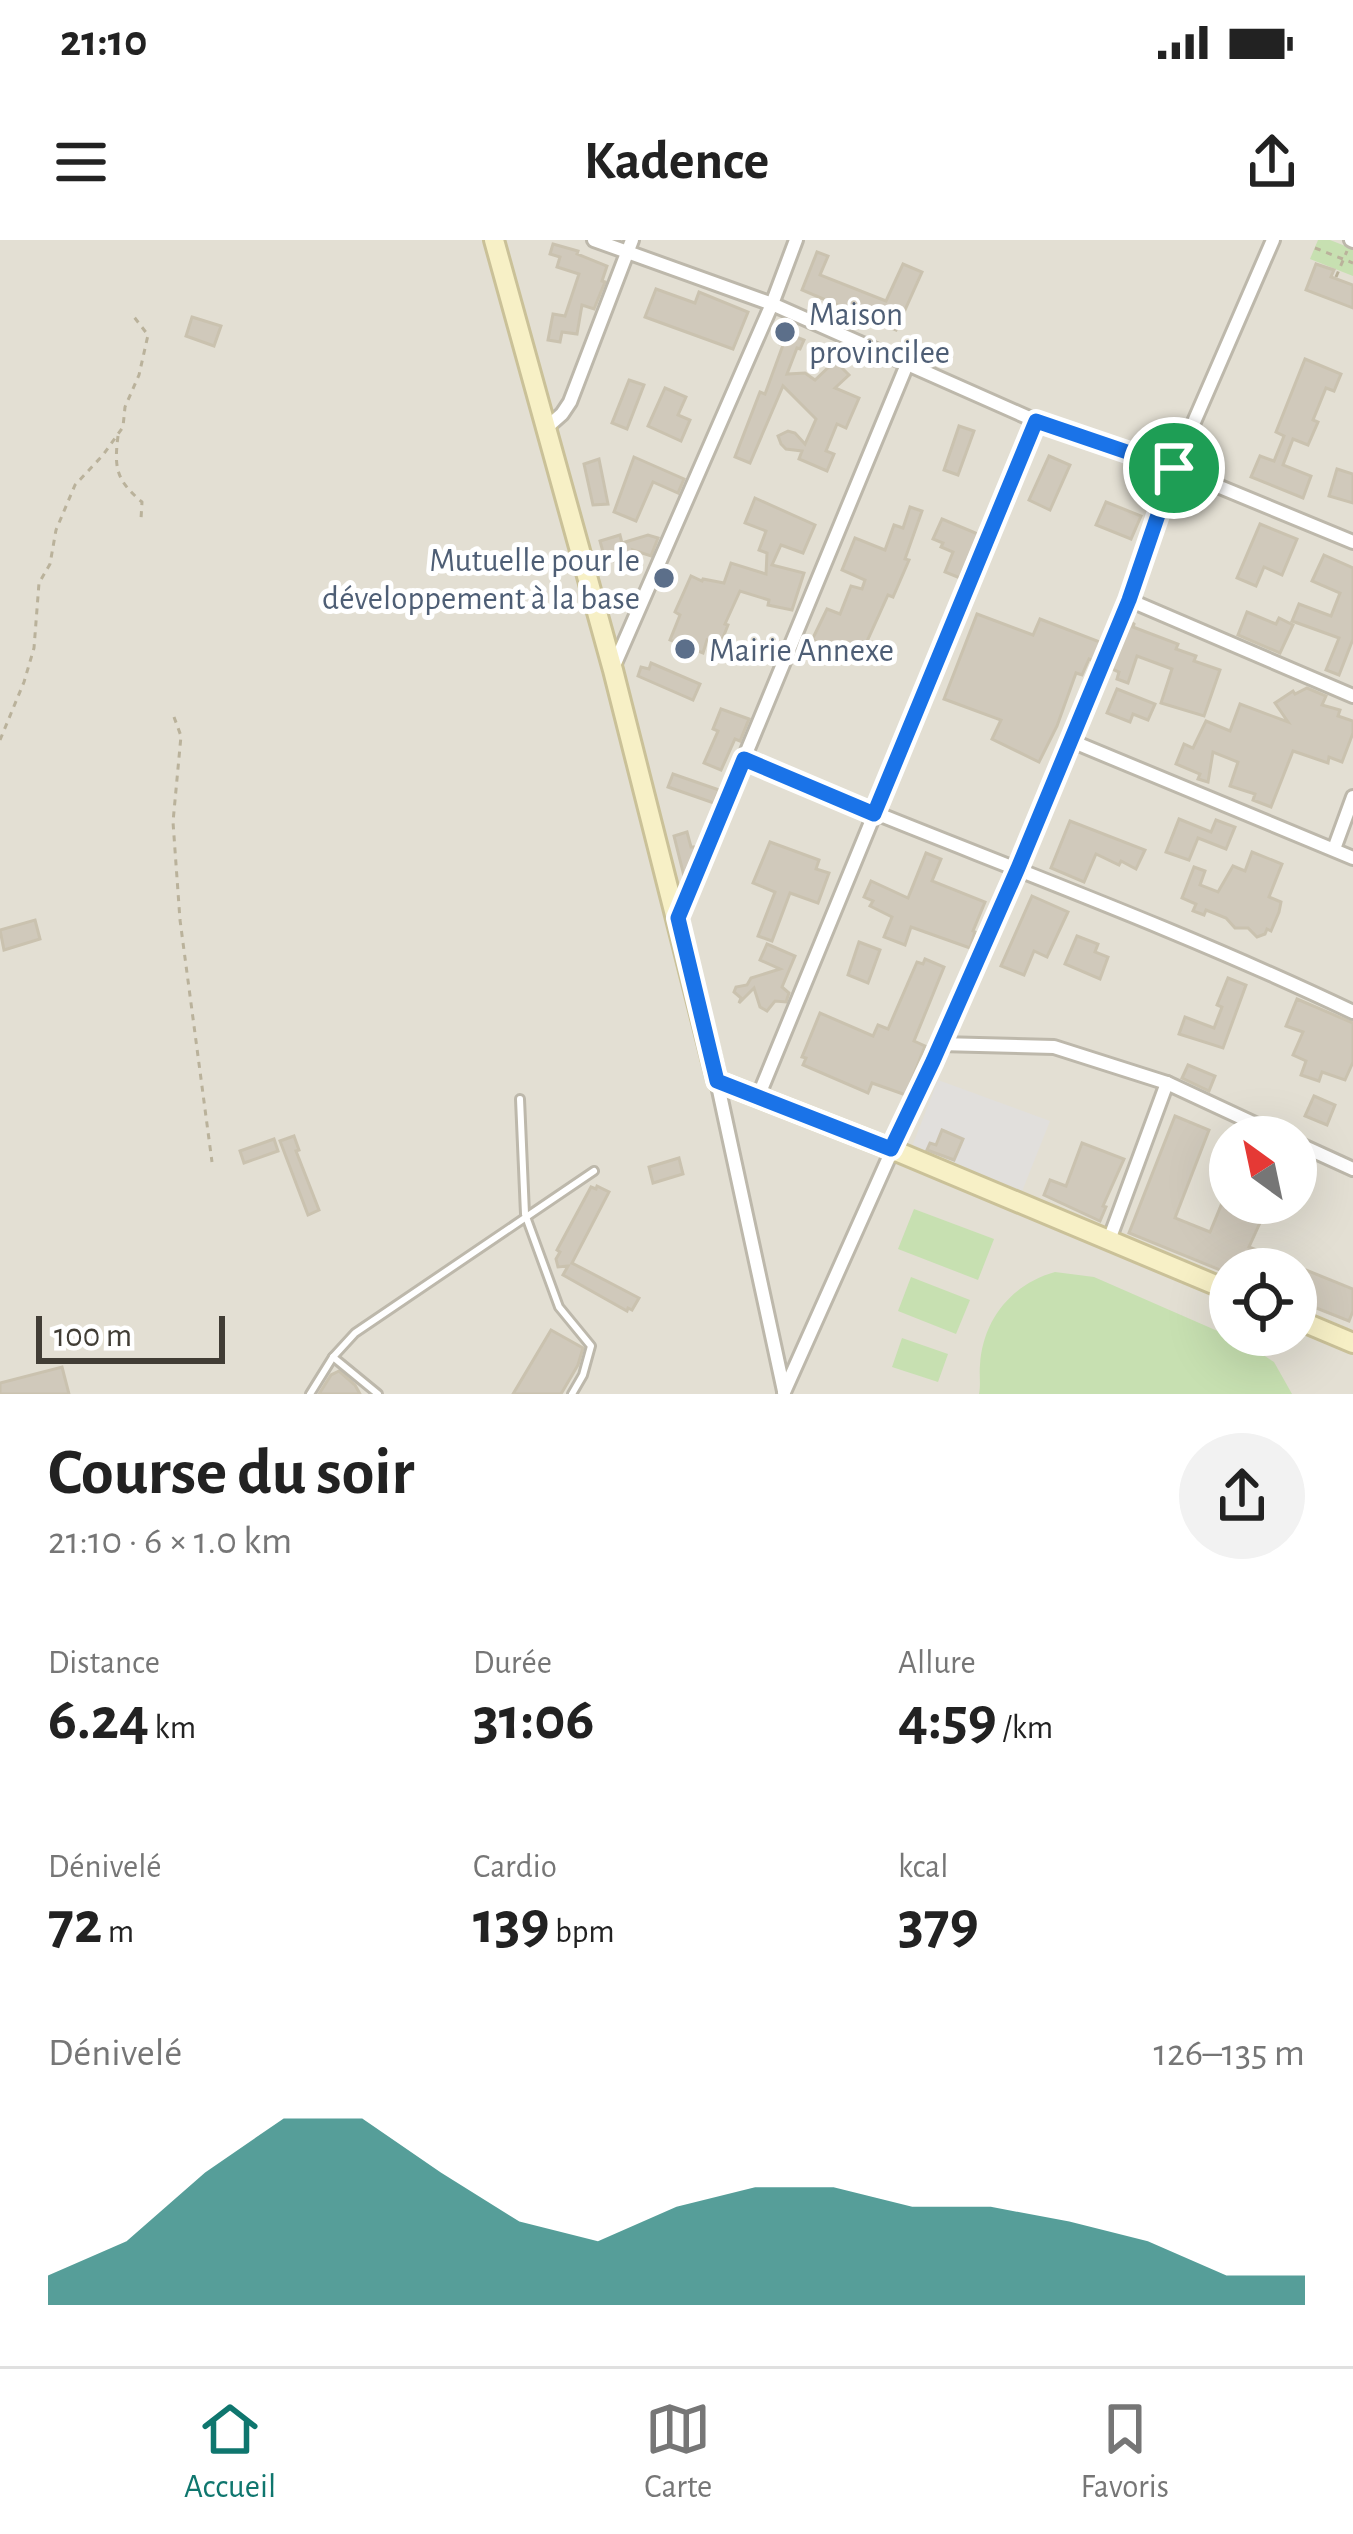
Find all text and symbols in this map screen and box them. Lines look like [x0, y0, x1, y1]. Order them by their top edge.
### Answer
text: 21:10 [60, 19, 147, 64]
icon: menu [48, 129, 114, 195]
icon: share [1239, 129, 1305, 195]
text: Kadence [584, 135, 769, 189]
place label: Maison provincilee [809, 299, 950, 370]
marker: Maison provincilee [772, 319, 798, 345]
pin [1123, 417, 1225, 519]
icon: arrive [1141, 435, 1207, 501]
place label: Mutuelle pour le développement à la base [322, 545, 640, 616]
marker: Mutuelle pour le développement à la base [651, 565, 677, 591]
place label: Mairie Annexe [709, 635, 894, 668]
marker: Mairie Annexe [672, 636, 698, 662]
north arrow [1209, 1116, 1317, 1224]
map controls [1209, 1116, 1317, 1356]
button: locate [1209, 1248, 1317, 1356]
scale bar [36, 1310, 225, 1363]
text: 100 m [54, 1320, 132, 1353]
button: share [1179, 1433, 1305, 1559]
text: Course du soir [48, 1440, 414, 1506]
text: 21:10 · 6 × 1.0 km [48, 1522, 292, 1561]
text: Distance [48, 1647, 160, 1680]
text: Durée [473, 1647, 552, 1680]
text: Allure [898, 1647, 976, 1680]
text: 6.24 [48, 1690, 149, 1750]
text: 31:06 [473, 1690, 594, 1750]
text: 4:59 [898, 1690, 997, 1750]
text: km [149, 1712, 196, 1745]
text: /km [997, 1712, 1053, 1745]
text: Dénivelé [48, 1851, 162, 1884]
text: Cardio [473, 1851, 557, 1884]
text: kcal [898, 1851, 948, 1884]
text: 72 [48, 1894, 102, 1954]
text: 139 [473, 1894, 549, 1954]
text: 379 [898, 1894, 979, 1954]
text: m [102, 1916, 134, 1949]
text: bpm [549, 1916, 615, 1949]
text: Dénivelé [48, 2034, 182, 2073]
text: 126–135 m [1154, 2034, 1305, 2073]
tab: Accueil [184, 2396, 276, 2508]
tab: Carte [644, 2396, 712, 2508]
tab: Favoris [1080, 2396, 1169, 2508]

